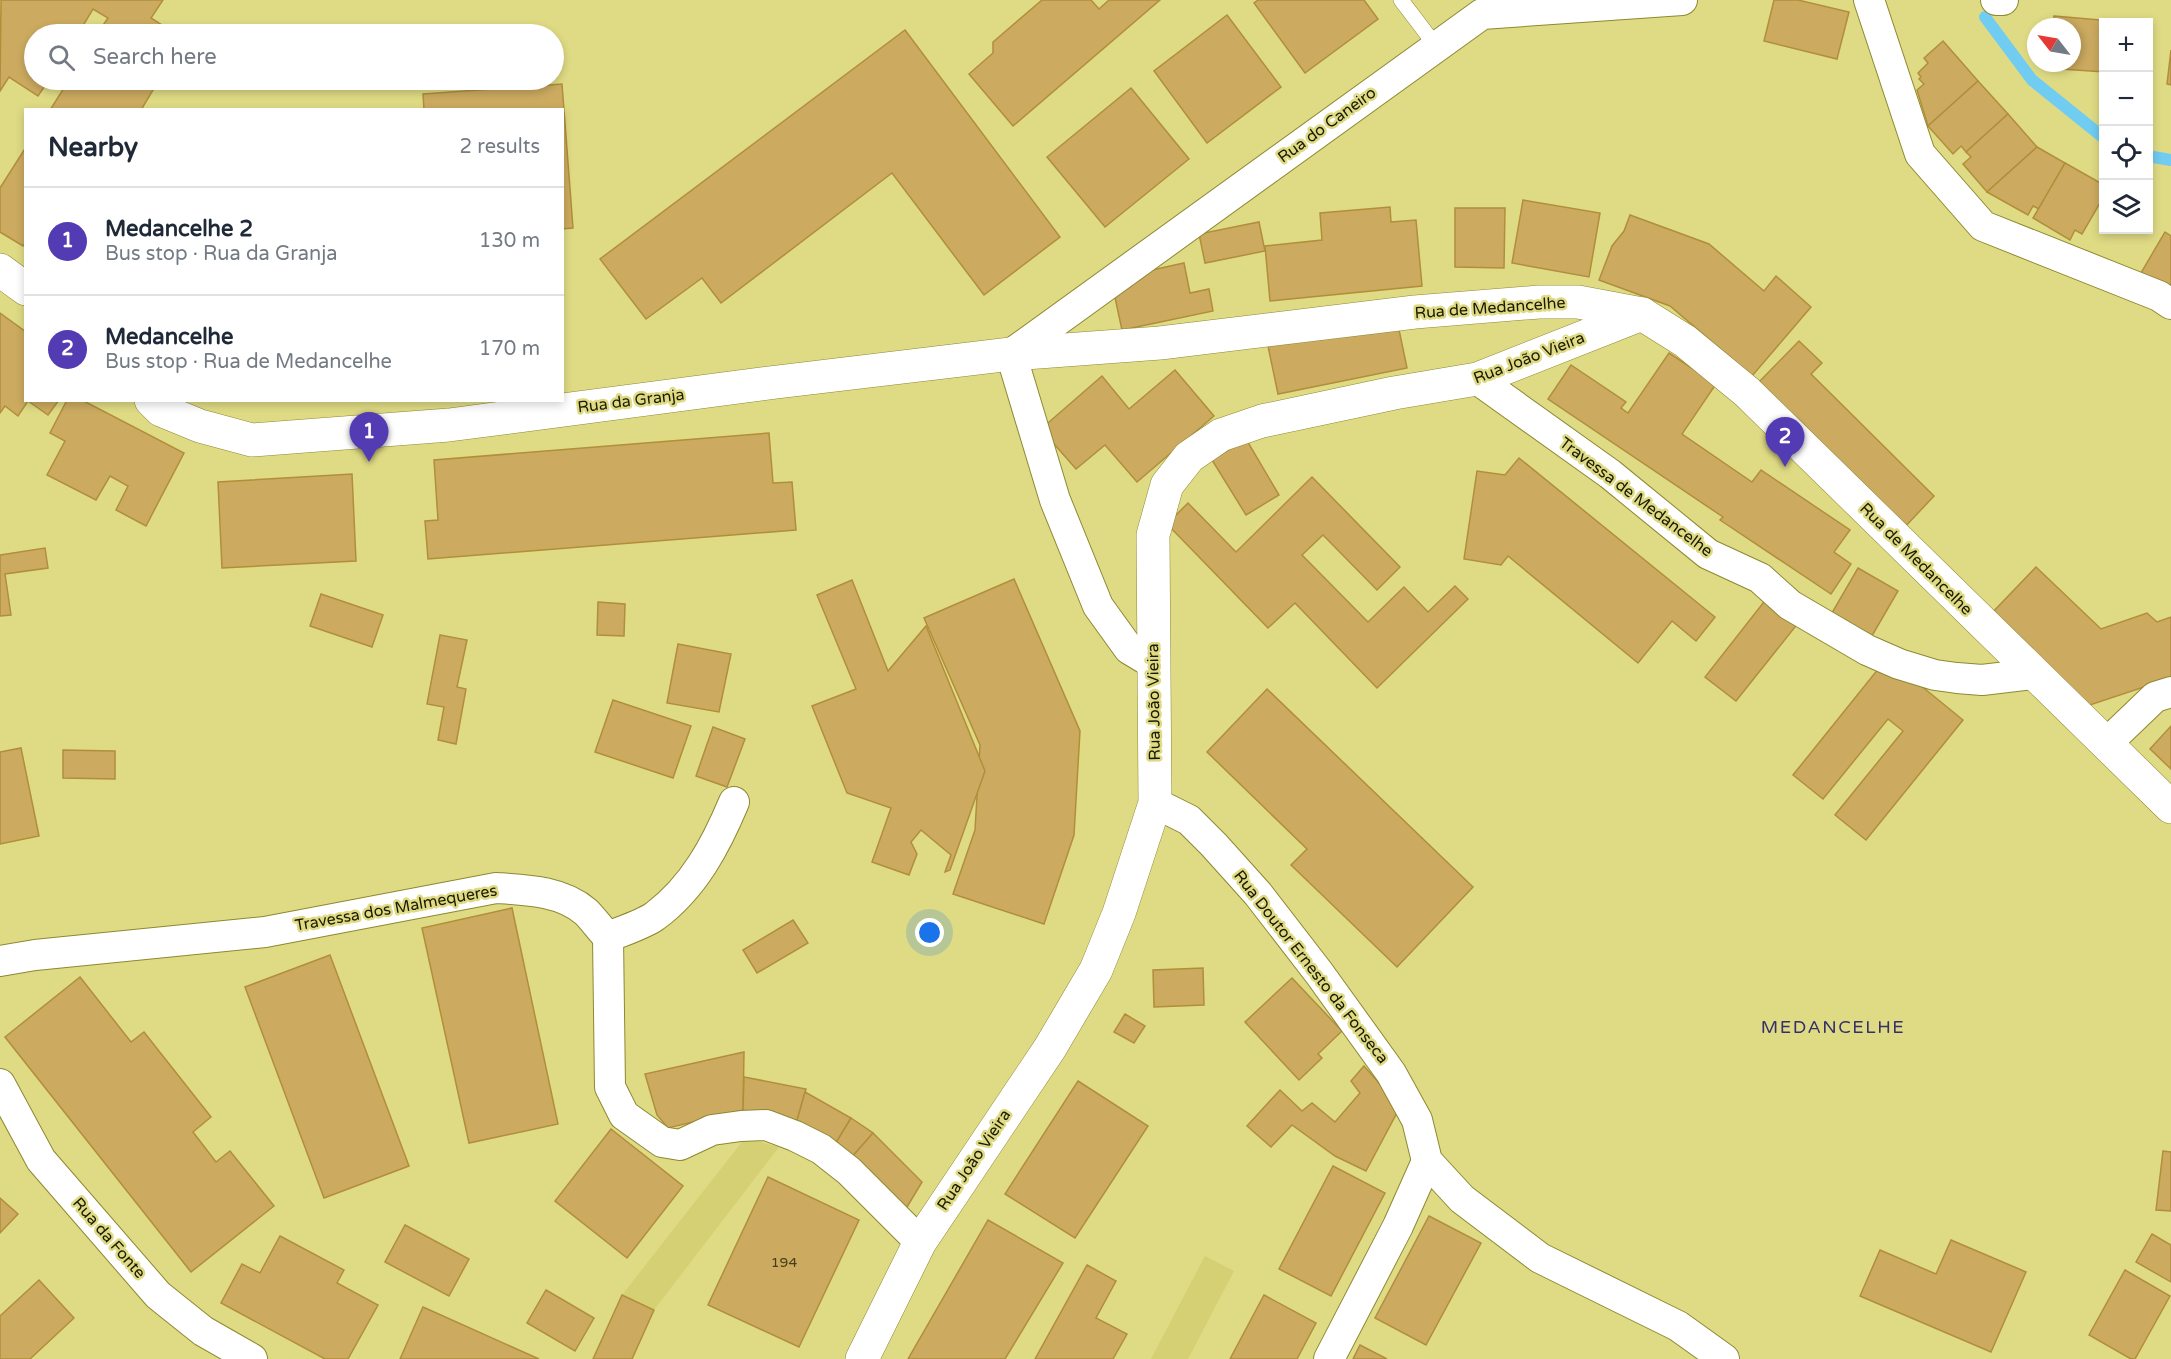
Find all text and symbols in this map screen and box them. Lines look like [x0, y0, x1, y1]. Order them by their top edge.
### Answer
north arrow [2027, 18, 2081, 72]
map controls [2099, 18, 2153, 234]
button: + [2099, 18, 2153, 72]
search box [24, 24, 564, 90]
icon: search [45, 41, 78, 74]
text: Search here [93, 44, 217, 70]
button: − [2099, 72, 2153, 126]
street label: Rua do Caneiro [1274, 83, 1380, 167]
button: locate [2099, 126, 2153, 180]
text: Nearby [48, 132, 138, 163]
text: 2 results [460, 135, 540, 159]
button: layers [2099, 180, 2153, 234]
text: Medancelhe 2 [105, 216, 253, 242]
text: 1 [61, 229, 74, 253]
text: 130 m [479, 229, 540, 253]
text: Bus stop · Rua da Granja [105, 242, 338, 266]
street label: Rua de Medancelhe [1414, 293, 1566, 323]
text: Medancelhe [105, 324, 233, 350]
street label: Rua João Vieira [1471, 328, 1587, 388]
text: 2 [61, 337, 74, 361]
text: 170 m [479, 337, 540, 361]
text: Bus stop · Rua de Medancelhe [105, 350, 392, 374]
street label: Rua da Granja [576, 385, 686, 417]
pin: 1 [350, 412, 388, 462]
pin: 2 [1766, 418, 1804, 467]
street label: Travessa de Medancelhe [1556, 433, 1716, 561]
street label: Rua de Medancelhe [1856, 499, 1976, 619]
street label: Rua João Vieira [1143, 643, 1165, 761]
street label: Rua Doutor Ernesto da Fonseca [1229, 866, 1393, 1068]
street label: Travessa dos Malmequeres [293, 880, 499, 936]
your location [915, 918, 944, 947]
district label: MEDANCELHE [1761, 1016, 1905, 1038]
street label: Rua João Vieira [933, 1106, 1015, 1214]
street label: Rua da Fonte [68, 1193, 150, 1283]
house number: 194 [771, 1254, 797, 1271]

